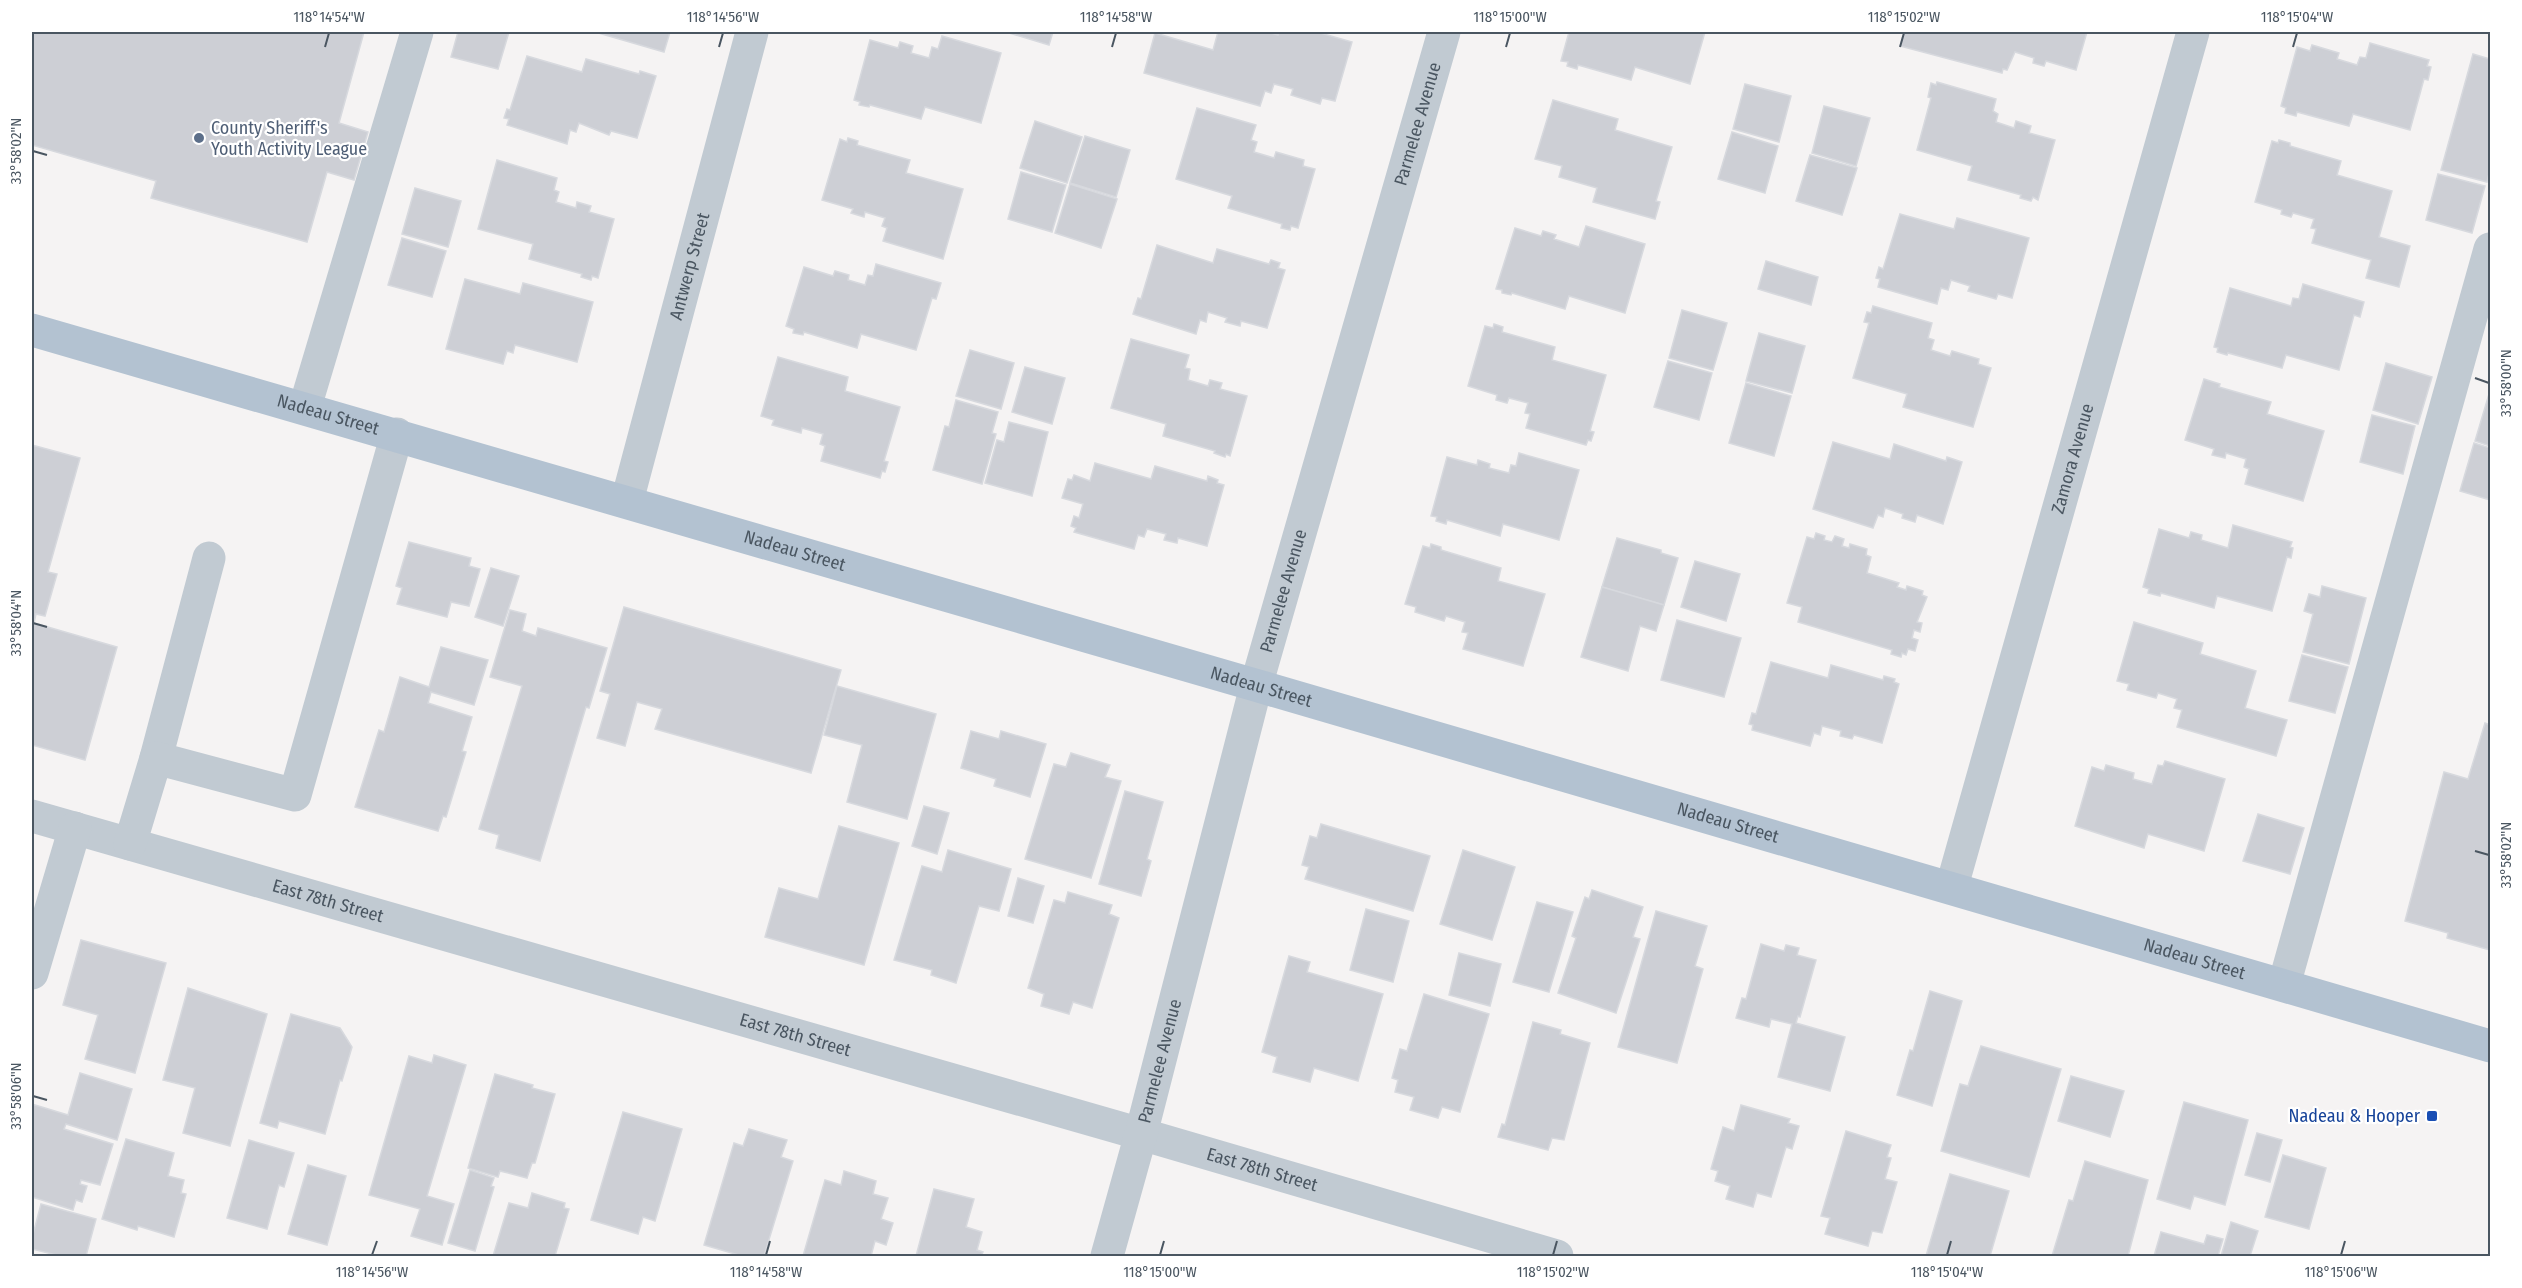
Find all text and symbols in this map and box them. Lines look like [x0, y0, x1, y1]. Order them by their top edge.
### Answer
text: 118°14'54"W [293, 8, 365, 26]
text: 118°14'56"W [687, 8, 759, 26]
text: 118°14'58"W [1080, 8, 1152, 26]
text: 118°15'00"W [1473, 8, 1547, 26]
text: 118°15'02"W [1868, 8, 1940, 26]
text: 118°15'04"W [2261, 8, 2333, 26]
street label: Parmelee Avenue [1389, 60, 1446, 188]
place label: County Sheriff's Youth Activity League [211, 117, 367, 160]
text: 33°58'02"N [7, 118, 25, 184]
marker: County Sheriff's Youth Activity League [192, 131, 206, 145]
street label: Antwerp Street [665, 210, 714, 322]
text: 33°58'00"N [2497, 349, 2515, 417]
street label: Nadeau Street [275, 389, 382, 440]
street label: Zamora Avenue [2047, 401, 2099, 516]
street label: Nadeau Street [741, 525, 848, 576]
street label: Parmelee Avenue [1255, 527, 1311, 655]
text: 33°58'04"N [7, 590, 25, 656]
street label: Nadeau Street [1208, 662, 1315, 712]
street label: Nadeau Street [1674, 797, 1782, 848]
text: 33°58'02"N [2497, 822, 2515, 888]
street label: East 78th Street [270, 875, 386, 927]
street label: Nadeau Street [2141, 933, 2248, 984]
street label: Parmelee Avenue [1133, 997, 1186, 1125]
street label: East 78th Street [737, 1008, 853, 1061]
text: 33°58'06"N [7, 1062, 25, 1130]
place label: Nadeau & Hooper [2289, 1105, 2421, 1127]
marker: Nadeau & Hooper [2425, 1109, 2439, 1123]
street label: East 78th Street [1204, 1143, 1320, 1196]
text: 118°14'56"W [336, 1263, 408, 1281]
text: 118°14'58"W [730, 1263, 802, 1281]
text: 118°15'00"W [1123, 1263, 1197, 1281]
text: 118°15'02"W [1517, 1263, 1589, 1281]
text: 118°15'04"W [1911, 1263, 1983, 1281]
text: 118°15'06"W [2304, 1263, 2378, 1281]

